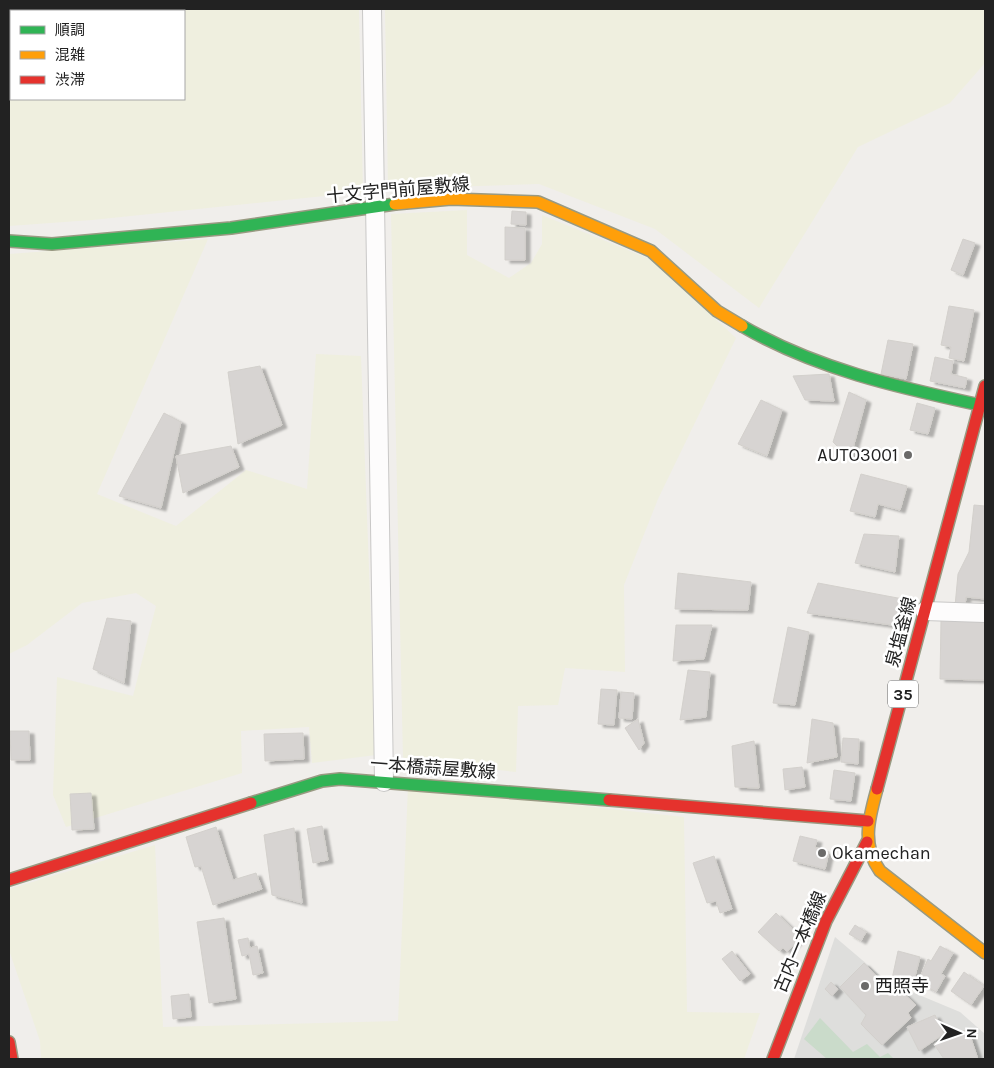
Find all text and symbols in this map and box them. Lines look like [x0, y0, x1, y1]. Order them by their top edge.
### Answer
legend [10, 10, 185, 100]
text: 順調 [55, 21, 85, 39]
text: 混雑 [55, 46, 85, 64]
text: 渋滞 [55, 71, 85, 89]
street label: 十文字門前屋敷線 [325, 173, 471, 207]
place label: AUTO3001 [817, 444, 898, 466]
marker: AUTO3001 [902, 449, 914, 461]
street label: 泉塩釜線 [881, 594, 921, 670]
road number: 35 [888, 681, 918, 708]
street label: 一本橋蒜屋敷線 [369, 753, 497, 783]
place label: Okamechan [832, 842, 931, 864]
marker: Okamechan [816, 847, 828, 859]
street label: 古内一本橋線 [769, 888, 831, 996]
place label: 西照寺 [875, 975, 929, 997]
marker: 西照寺 [859, 980, 871, 992]
north arrow [934, 1008, 984, 1058]
text: N [963, 1028, 980, 1039]

